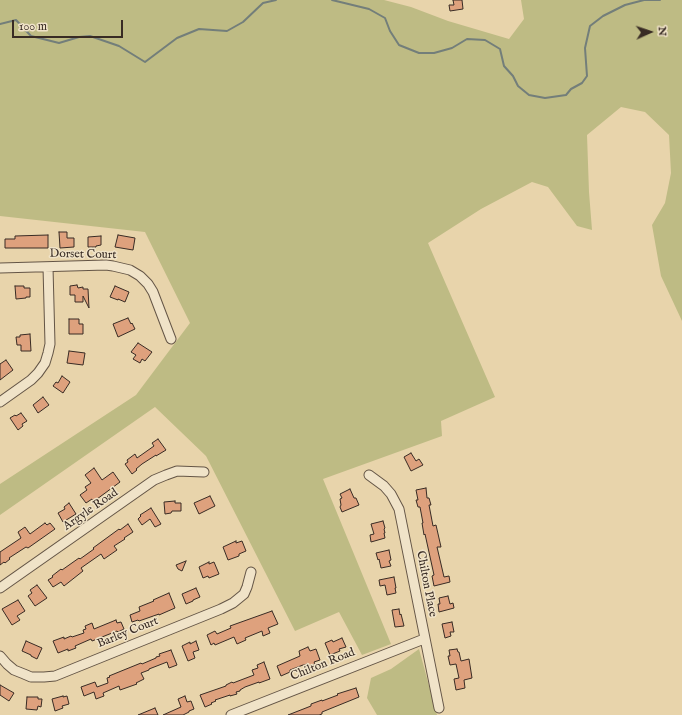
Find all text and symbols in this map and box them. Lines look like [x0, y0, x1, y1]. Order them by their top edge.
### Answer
scale bar [14, 12, 125, 38]
north arrow [630, 12, 670, 52]
text: 100 m [19, 19, 47, 34]
text: N [655, 26, 669, 36]
street label: Dorset Court [50, 247, 116, 263]
street label: Argyle Road [61, 486, 121, 534]
street label: Chilton Place [413, 550, 439, 618]
street label: Barley Court [95, 614, 161, 652]
street label: Chilton Road [289, 646, 357, 684]

